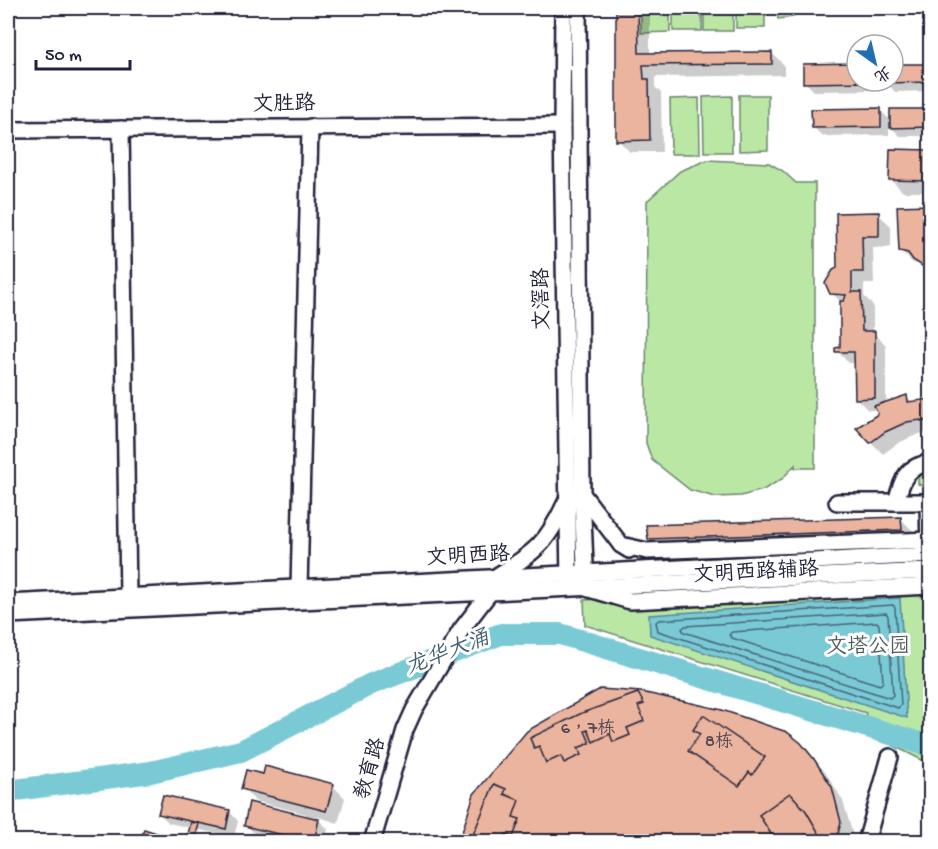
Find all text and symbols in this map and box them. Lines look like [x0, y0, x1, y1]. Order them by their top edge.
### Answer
scale bar [36, 33, 130, 71]
north arrow [845, 33, 905, 93]
text: 50 m [45, 46, 82, 67]
text: 北 [869, 60, 894, 86]
street label: 文胜路 [252, 91, 316, 119]
street label: 文滘路 [529, 267, 557, 331]
street label: 文明西路 [425, 541, 511, 573]
street label: 文明西路辅路 [692, 556, 820, 590]
water label: 龙华大涌 [402, 625, 495, 682]
park label: 文塔公园 [826, 634, 910, 661]
house number: 6，7栋 [561, 718, 615, 740]
house number: 8栋 [705, 731, 733, 753]
street label: 教育路 [349, 735, 393, 803]

